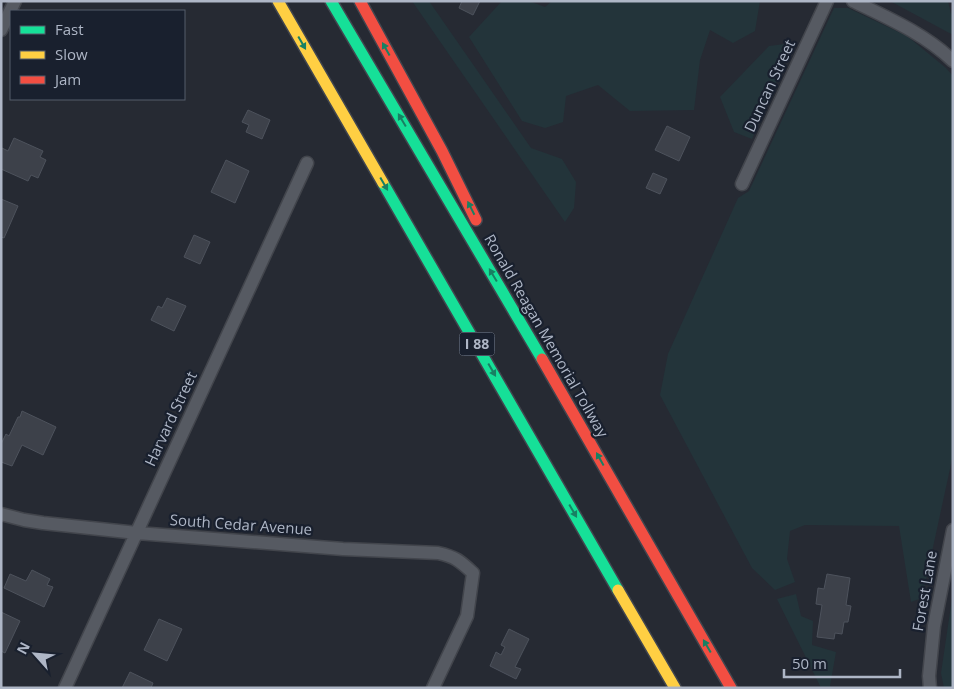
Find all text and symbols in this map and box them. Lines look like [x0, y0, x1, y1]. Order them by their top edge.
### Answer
legend [10, 10, 185, 100]
text: Fast [55, 19, 84, 39]
street label: Duncan Street [739, 36, 799, 135]
one-way arrow [298, 37, 307, 50]
one-way arrow [382, 42, 390, 56]
text: Slow [55, 44, 88, 64]
text: Jam [53, 69, 81, 89]
one-way arrow [397, 114, 406, 127]
one-way arrow [379, 178, 388, 191]
one-way arrow [466, 201, 474, 215]
street label: Ronald Reagan Memorial Tollway [480, 230, 614, 441]
one-way arrow [489, 269, 498, 282]
road number: I 88 [460, 332, 494, 356]
one-way arrow [487, 363, 496, 376]
street label: Harvard Street [139, 368, 201, 469]
one-way arrow [596, 452, 604, 466]
one-way arrow [569, 504, 578, 517]
street label: South Cedar Avenue [169, 509, 313, 539]
street label: Forest Lane [907, 549, 941, 633]
north arrow [10, 629, 60, 679]
text: N [12, 638, 34, 657]
one-way arrow [702, 639, 711, 652]
scale bar [784, 646, 900, 678]
text: 50 m [792, 653, 827, 673]

